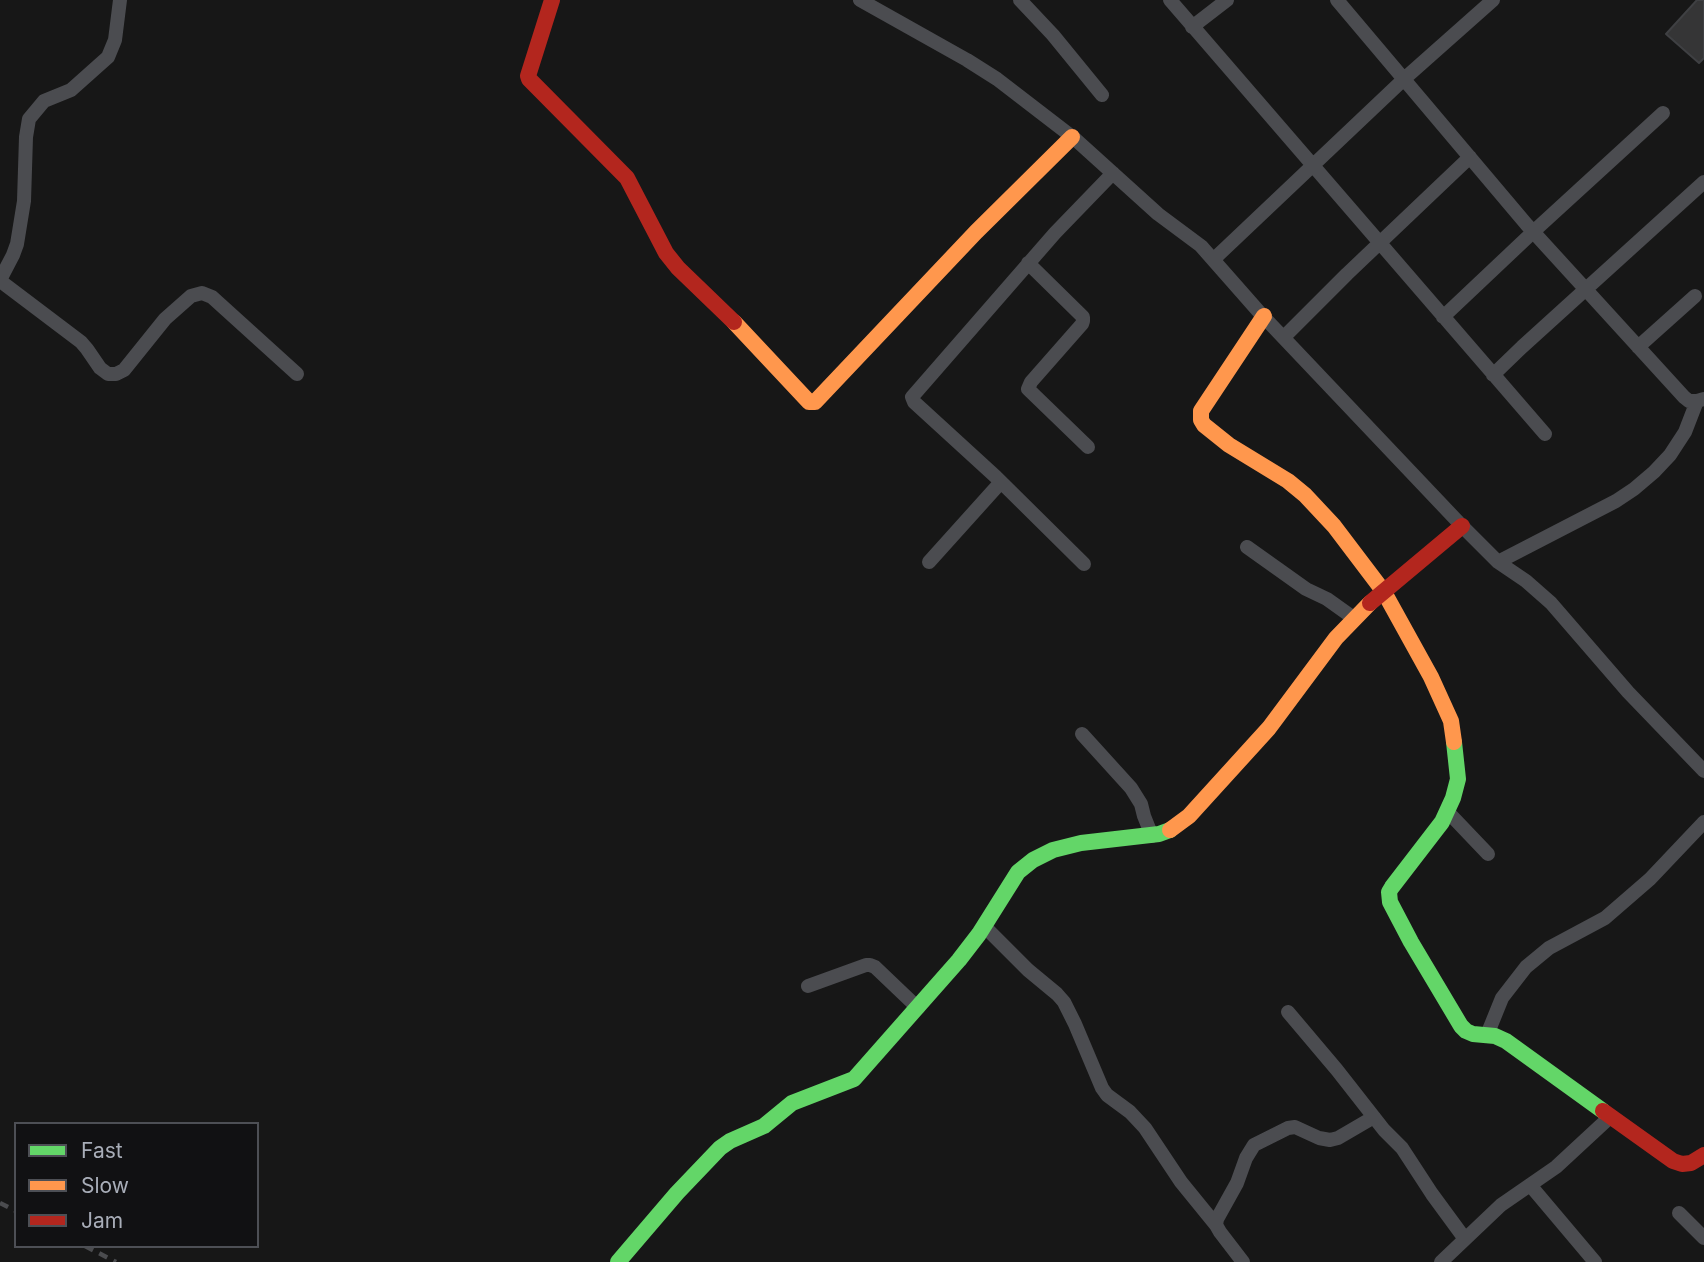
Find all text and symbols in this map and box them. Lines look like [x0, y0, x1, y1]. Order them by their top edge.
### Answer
legend [14, 1122, 259, 1248]
text: Fast [81, 1138, 123, 1163]
text: Slow [81, 1173, 129, 1198]
text: Jam [81, 1208, 123, 1233]

